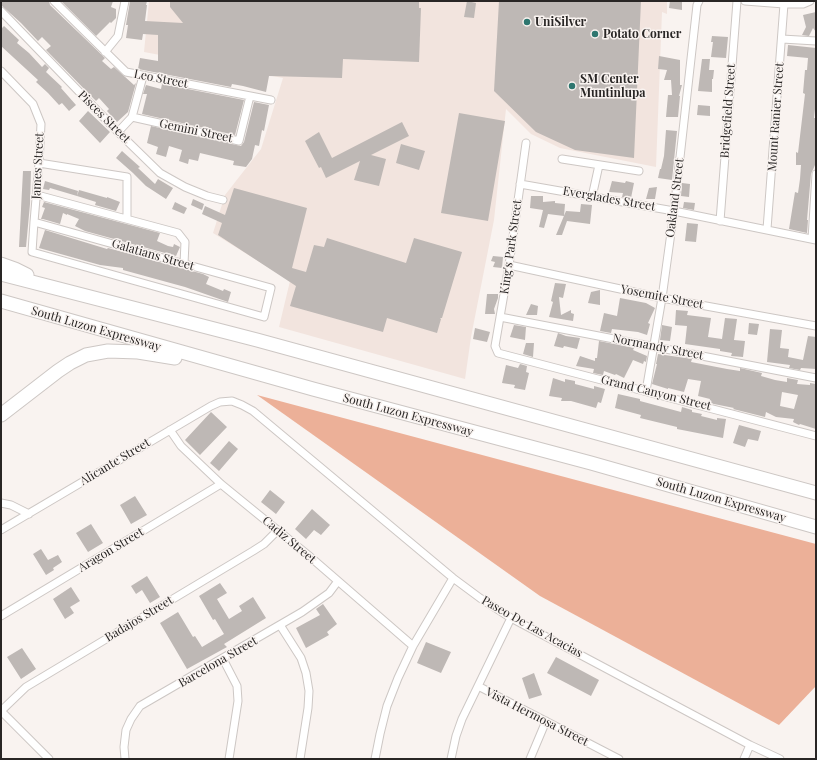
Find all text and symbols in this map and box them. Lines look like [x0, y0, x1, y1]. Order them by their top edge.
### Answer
place label: UniSilver [535, 15, 586, 29]
marker: UniSilver [522, 17, 532, 27]
place label: Potato Corner [603, 27, 681, 41]
marker: Potato Corner [590, 29, 600, 39]
street label: Mount Ranier Street [765, 62, 787, 172]
street label: Bridgefield Street [718, 63, 738, 159]
street label: Leo Street [133, 67, 189, 91]
place label: SM Center Muntinlupa [580, 72, 645, 100]
marker: SM Center Muntinlupa [567, 81, 577, 91]
street label: Pisces Street [75, 88, 133, 146]
street label: Gemini Street [158, 116, 234, 146]
street label: James Street [29, 132, 47, 200]
street label: Oakland Street [663, 157, 687, 239]
street label: Everglades Street [562, 184, 656, 214]
street label: King's Park Street [497, 199, 525, 295]
street label: Galatians Street [110, 236, 196, 274]
street label: Yosemite Street [619, 282, 705, 312]
street label: South Luzon Expressway [29, 304, 163, 354]
street label: Normandy Street [611, 331, 705, 363]
street label: Grand Canyon Street [599, 372, 713, 414]
street label: South Luzon Expressway [341, 391, 475, 439]
street label: Alicante Street [77, 435, 153, 489]
street label: South Luzon Expressway [654, 475, 788, 525]
street label: Cadiz Street [259, 513, 319, 567]
street label: Aragon Street [76, 525, 146, 575]
street label: Badajos Street [102, 593, 176, 645]
street label: Paseo De Las Acacias [479, 593, 585, 661]
street label: Barcelona Street [176, 634, 260, 690]
street label: Vista Hermosa Street [483, 685, 591, 749]

